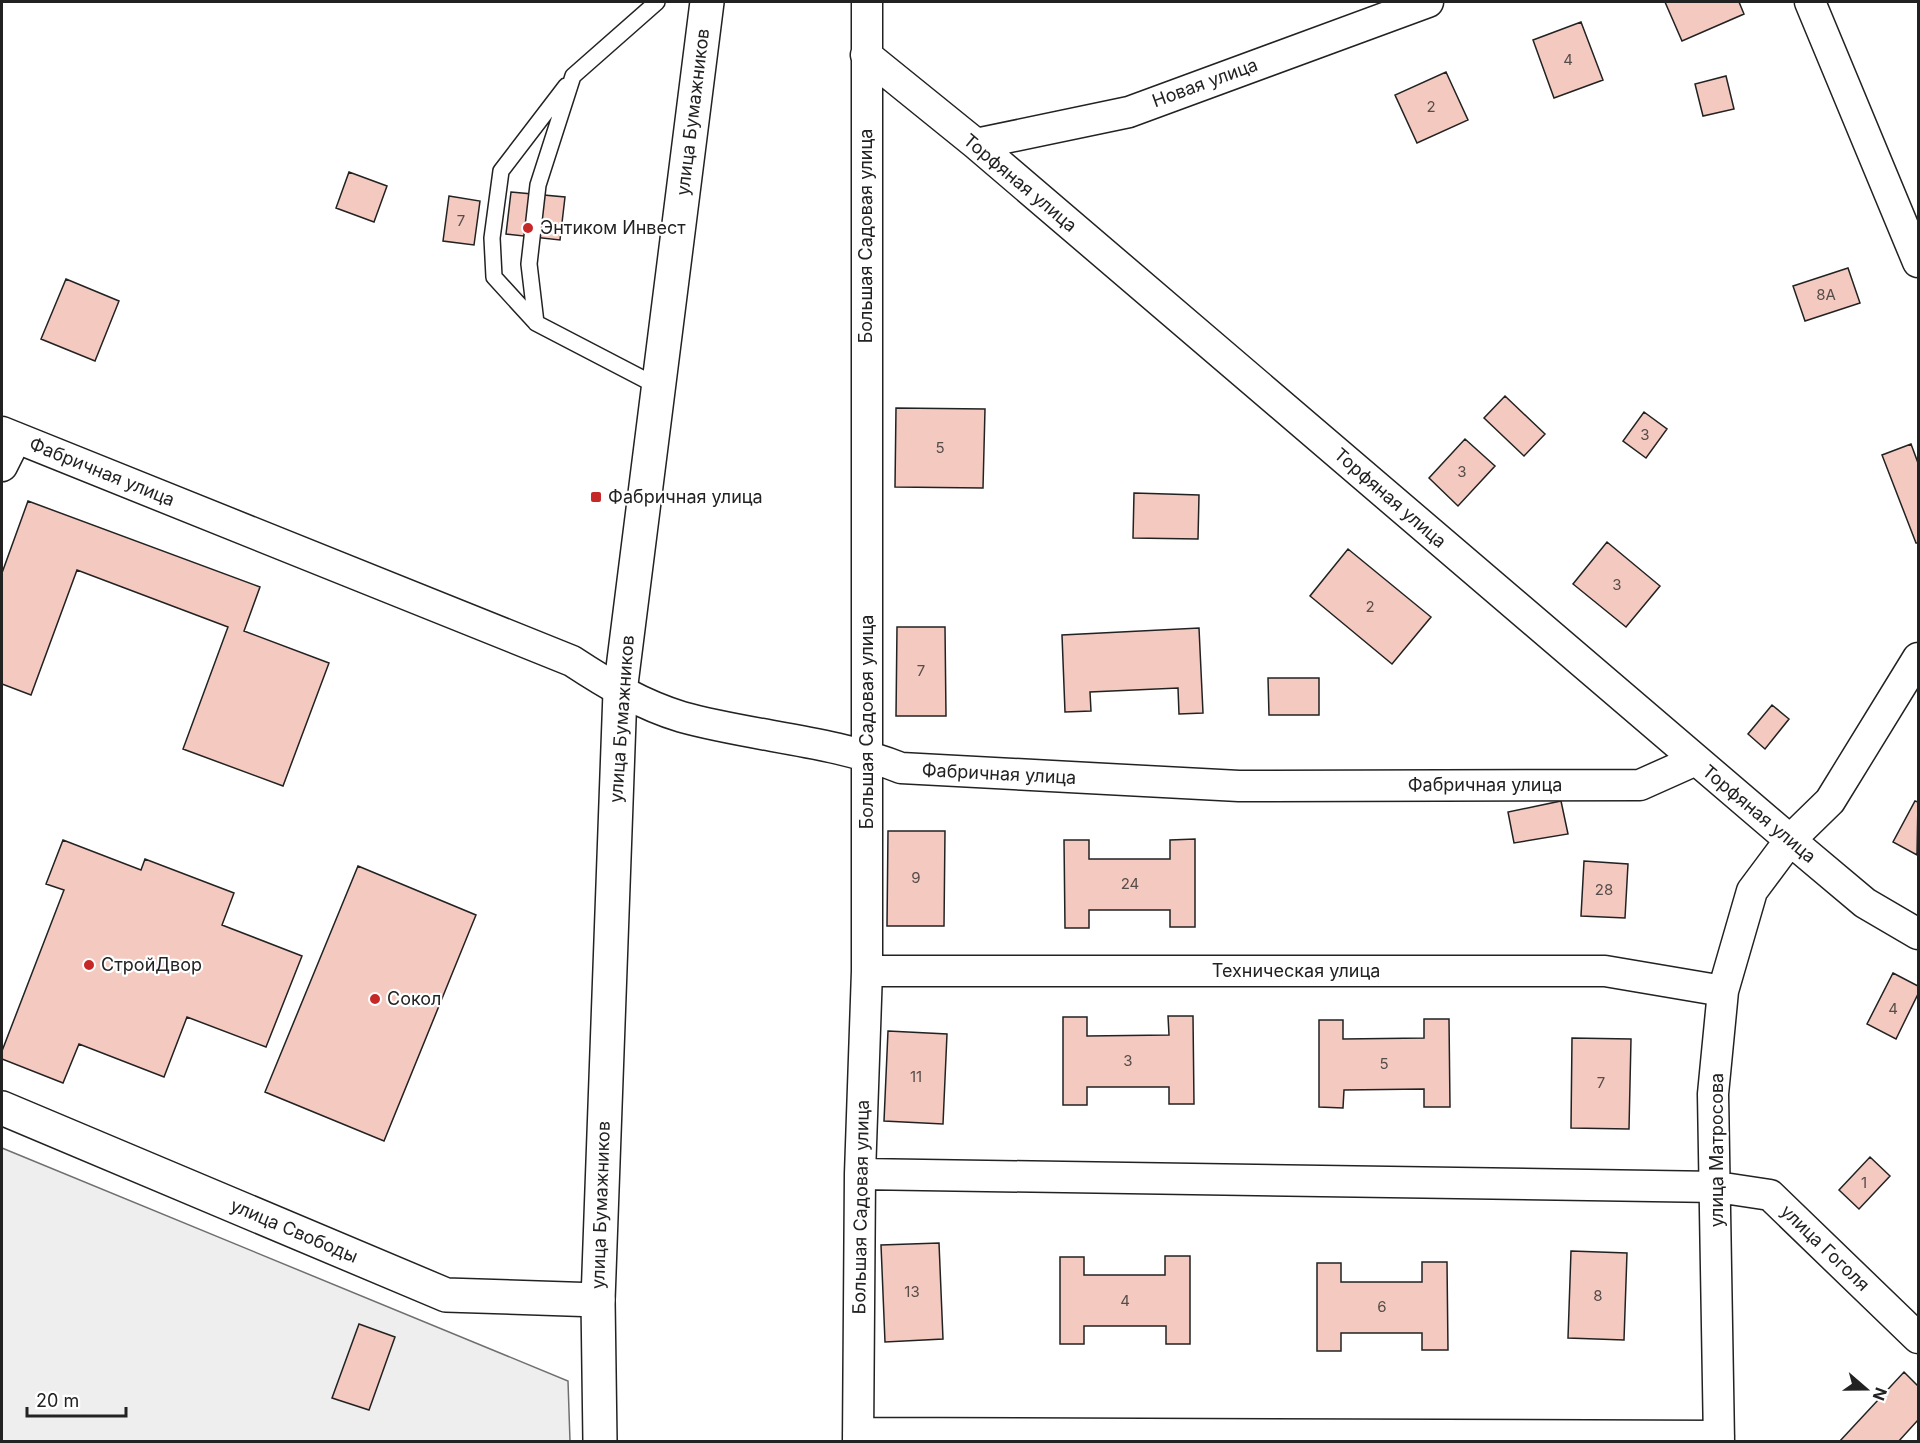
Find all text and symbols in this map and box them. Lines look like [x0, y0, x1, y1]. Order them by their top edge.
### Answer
street label: улица Бумажников [672, 27, 713, 197]
house number: 4 [1563, 50, 1573, 69]
street label: Новая улица [1149, 54, 1260, 111]
house number: 2 [1426, 97, 1436, 116]
street label: Большая Садовая улица [855, 129, 876, 343]
street label: Торфяная улица [959, 129, 1081, 236]
house number: 7 [457, 211, 465, 230]
place label: Энтиком Инвест [540, 217, 686, 238]
marker: Энтиком Инвест [521, 221, 535, 235]
house number: 8А [1816, 285, 1836, 304]
house number: 3 [1640, 425, 1650, 444]
street label: Фабричная улица [27, 433, 178, 510]
house number: 5 [935, 438, 945, 457]
street label: Торфяная улица [1330, 443, 1451, 552]
house number: 3 [1457, 462, 1467, 481]
place label: Фабричная улица [608, 486, 763, 507]
marker: Фабричная улица [589, 490, 603, 504]
house number: 3 [1612, 575, 1622, 594]
house number: 2 [1365, 597, 1375, 616]
street label: Большая Садовая улица [856, 615, 877, 829]
street label: улица Бумажников [605, 634, 638, 804]
house number: 7 [917, 661, 925, 680]
street label: Фабричная улица [921, 759, 1077, 788]
street label: Торфяная улица [1698, 760, 1820, 867]
street label: Фабричная улица [1408, 774, 1562, 795]
house number: 9 [911, 868, 921, 887]
house number: 24 [1121, 874, 1139, 893]
house number: 28 [1595, 880, 1613, 899]
place label: СтройДвор [101, 954, 202, 975]
marker: СтройДвор [82, 958, 96, 972]
street label: Техническая улица [1212, 960, 1380, 981]
place label: Сокол [387, 988, 441, 1009]
marker: Сокол [368, 992, 382, 1006]
house number: 4 [1888, 999, 1898, 1018]
house number: 3 [1123, 1051, 1133, 1070]
house number: 5 [1379, 1054, 1389, 1073]
house number: 11 [910, 1067, 922, 1086]
house number: 7 [1597, 1073, 1605, 1092]
street label: улица Матросова [1706, 1073, 1727, 1227]
street label: Большая Садовая улица [848, 1100, 873, 1314]
street label: улица Бумажников [587, 1121, 614, 1289]
house number: 1 [1861, 1173, 1867, 1192]
street label: улица Свободы [227, 1194, 361, 1267]
street label: улица Гоголя [1777, 1200, 1874, 1295]
house number: 13 [904, 1282, 920, 1301]
house number: 8 [1593, 1286, 1603, 1305]
house number: 4 [1120, 1291, 1130, 1310]
house number: 6 [1377, 1297, 1387, 1316]
north arrow [1836, 1359, 1896, 1419]
scale bar [27, 1380, 126, 1418]
text: N [1869, 1385, 1892, 1403]
text: 20 m [36, 1390, 79, 1411]

